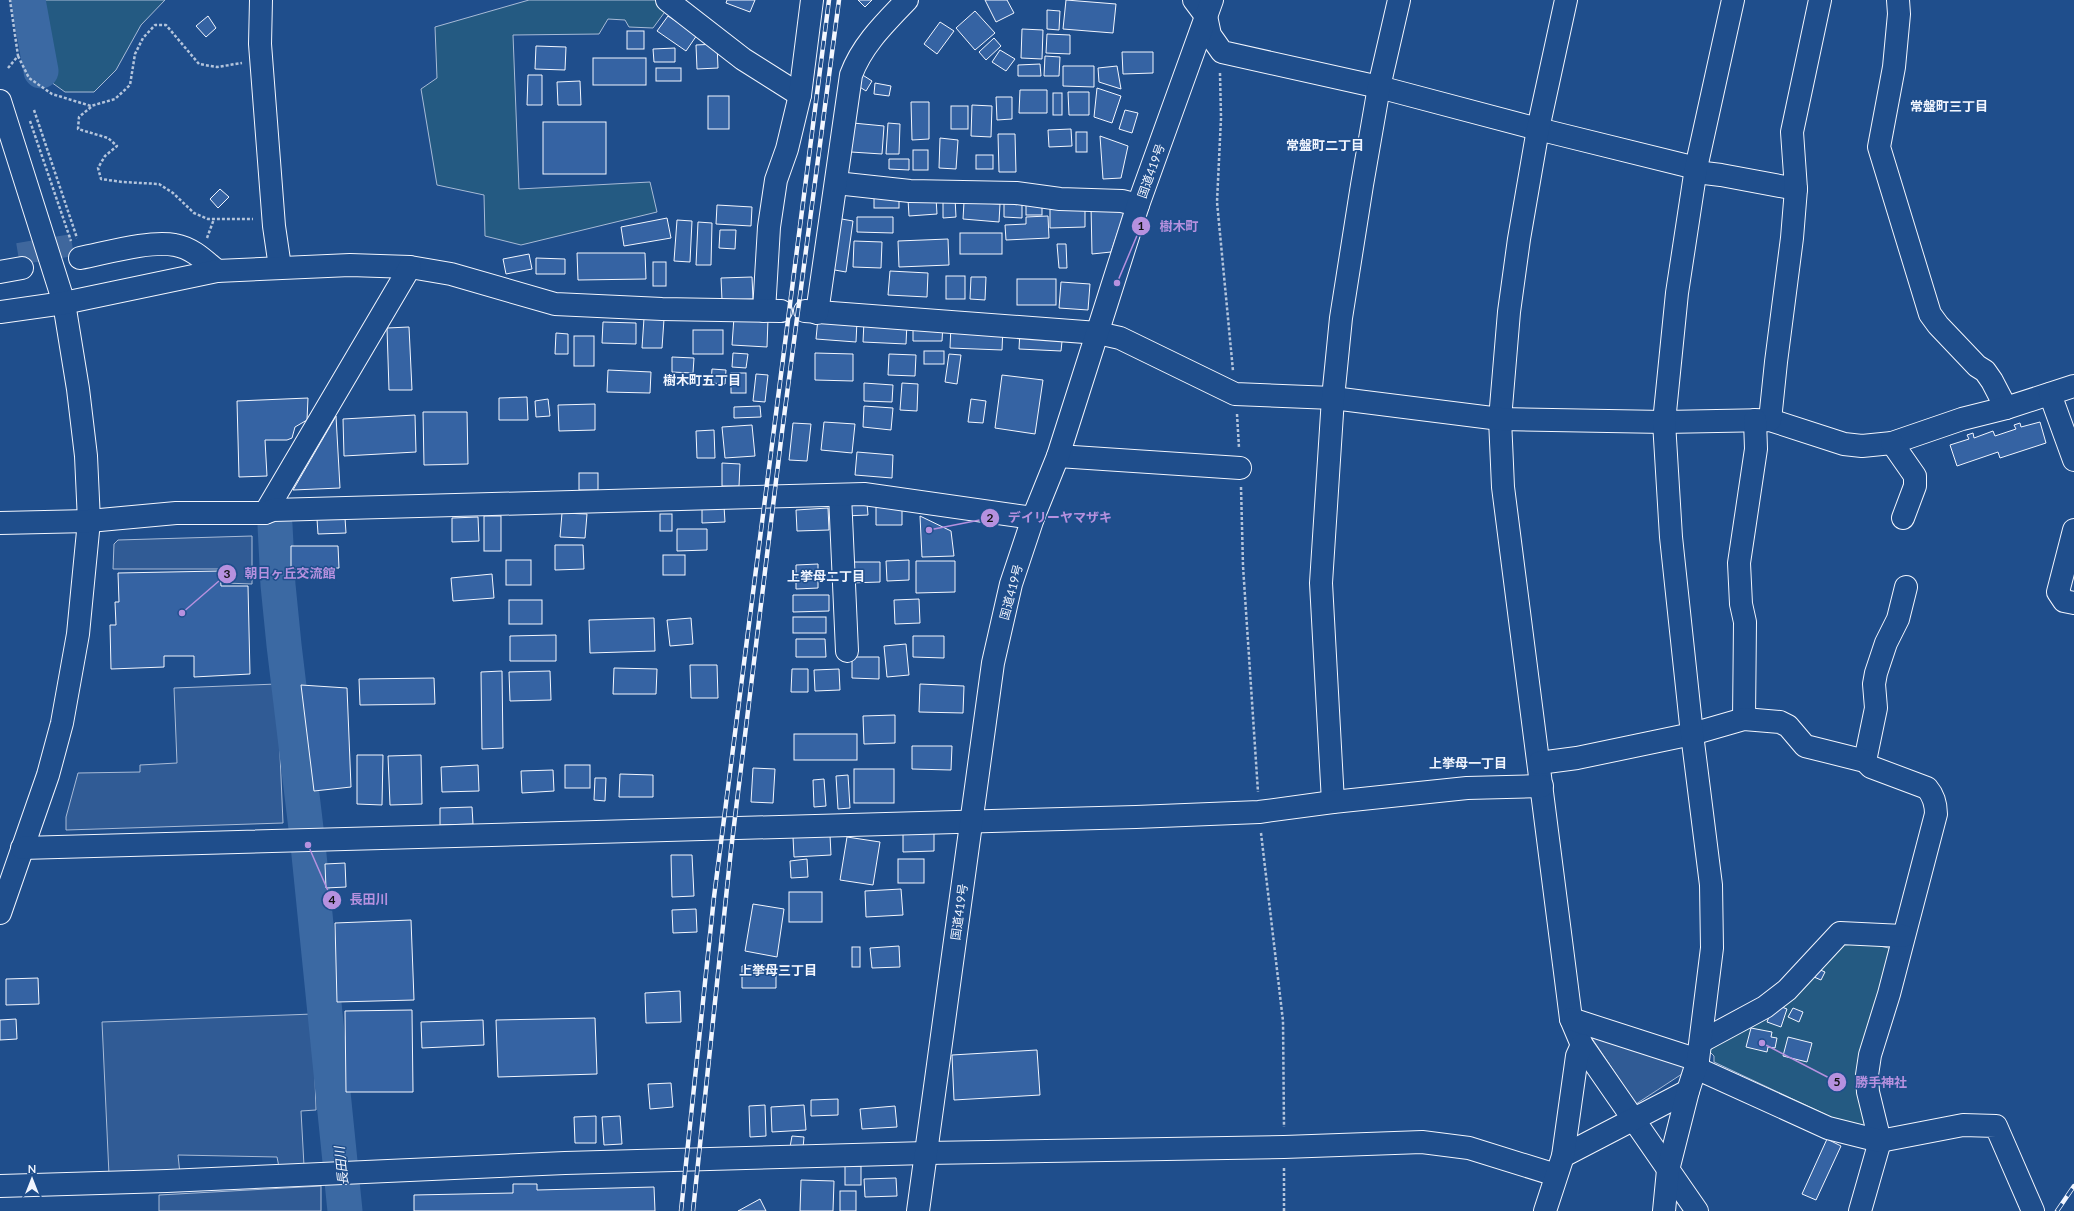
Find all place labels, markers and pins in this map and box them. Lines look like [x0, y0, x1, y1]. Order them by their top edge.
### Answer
callout: 樹木町 [1131, 214, 1206, 239]
callout: デイリーヤマザキ [980, 505, 1120, 530]
callout: 朝日ヶ丘交流館 [217, 561, 344, 586]
callout: 長田川 [322, 887, 397, 912]
callout: 勝手神社 [1827, 1070, 1915, 1095]

